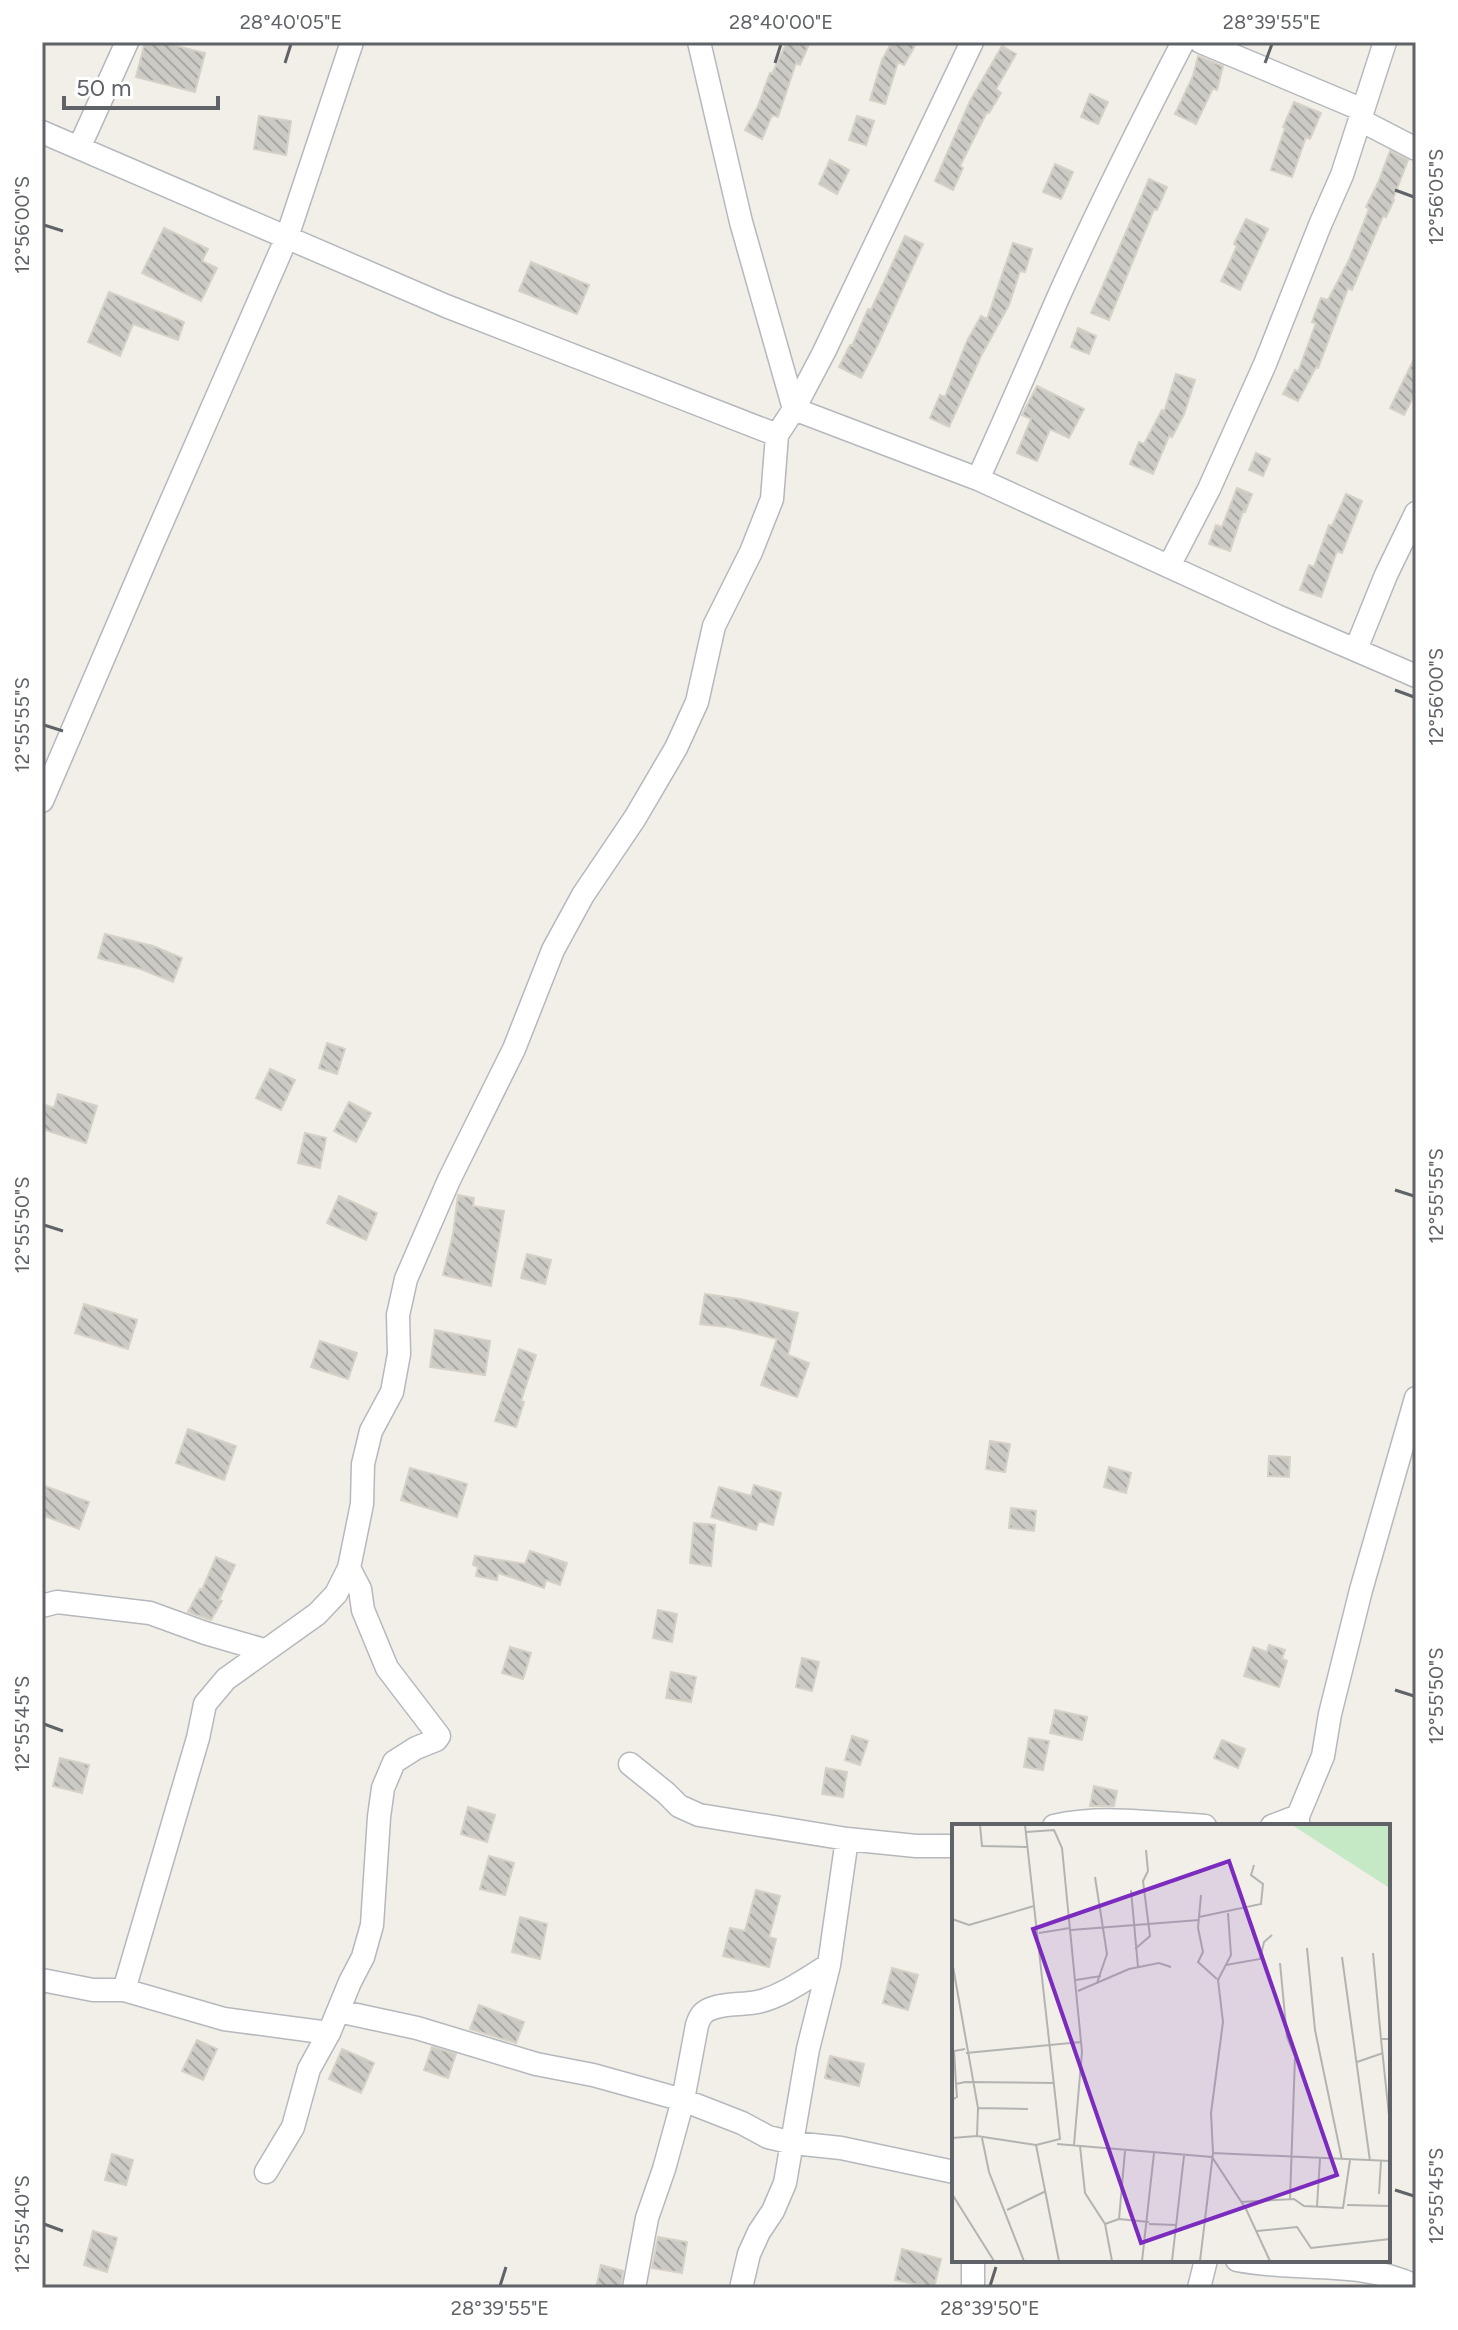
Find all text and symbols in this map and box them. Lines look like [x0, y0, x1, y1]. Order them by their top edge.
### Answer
text: 28°40'05"E [240, 10, 342, 34]
text: 28°40'00"E [729, 10, 833, 34]
text: 28°39'55"E [1223, 10, 1321, 34]
scale bar [64, 60, 218, 110]
text: 50 m [76, 73, 132, 102]
text: 12°56'05"S [1424, 149, 1448, 245]
text: 12°56'00"S [10, 176, 34, 274]
text: 12°56'00"S [1424, 648, 1448, 746]
text: 12°55'55"S [10, 677, 34, 773]
text: 12°55'55"S [1424, 1148, 1448, 1244]
text: 12°55'50"S [10, 1177, 34, 1273]
text: 12°55'50"S [1424, 1648, 1448, 1744]
text: 12°55'45"S [10, 1676, 34, 1772]
inset map [952, 1824, 1390, 2262]
text: 12°55'45"S [1424, 2148, 1448, 2244]
text: 12°55'40"S [10, 2175, 34, 2273]
text: 28°39'55"E [451, 2296, 549, 2320]
text: 28°39'50"E [940, 2296, 1040, 2320]

